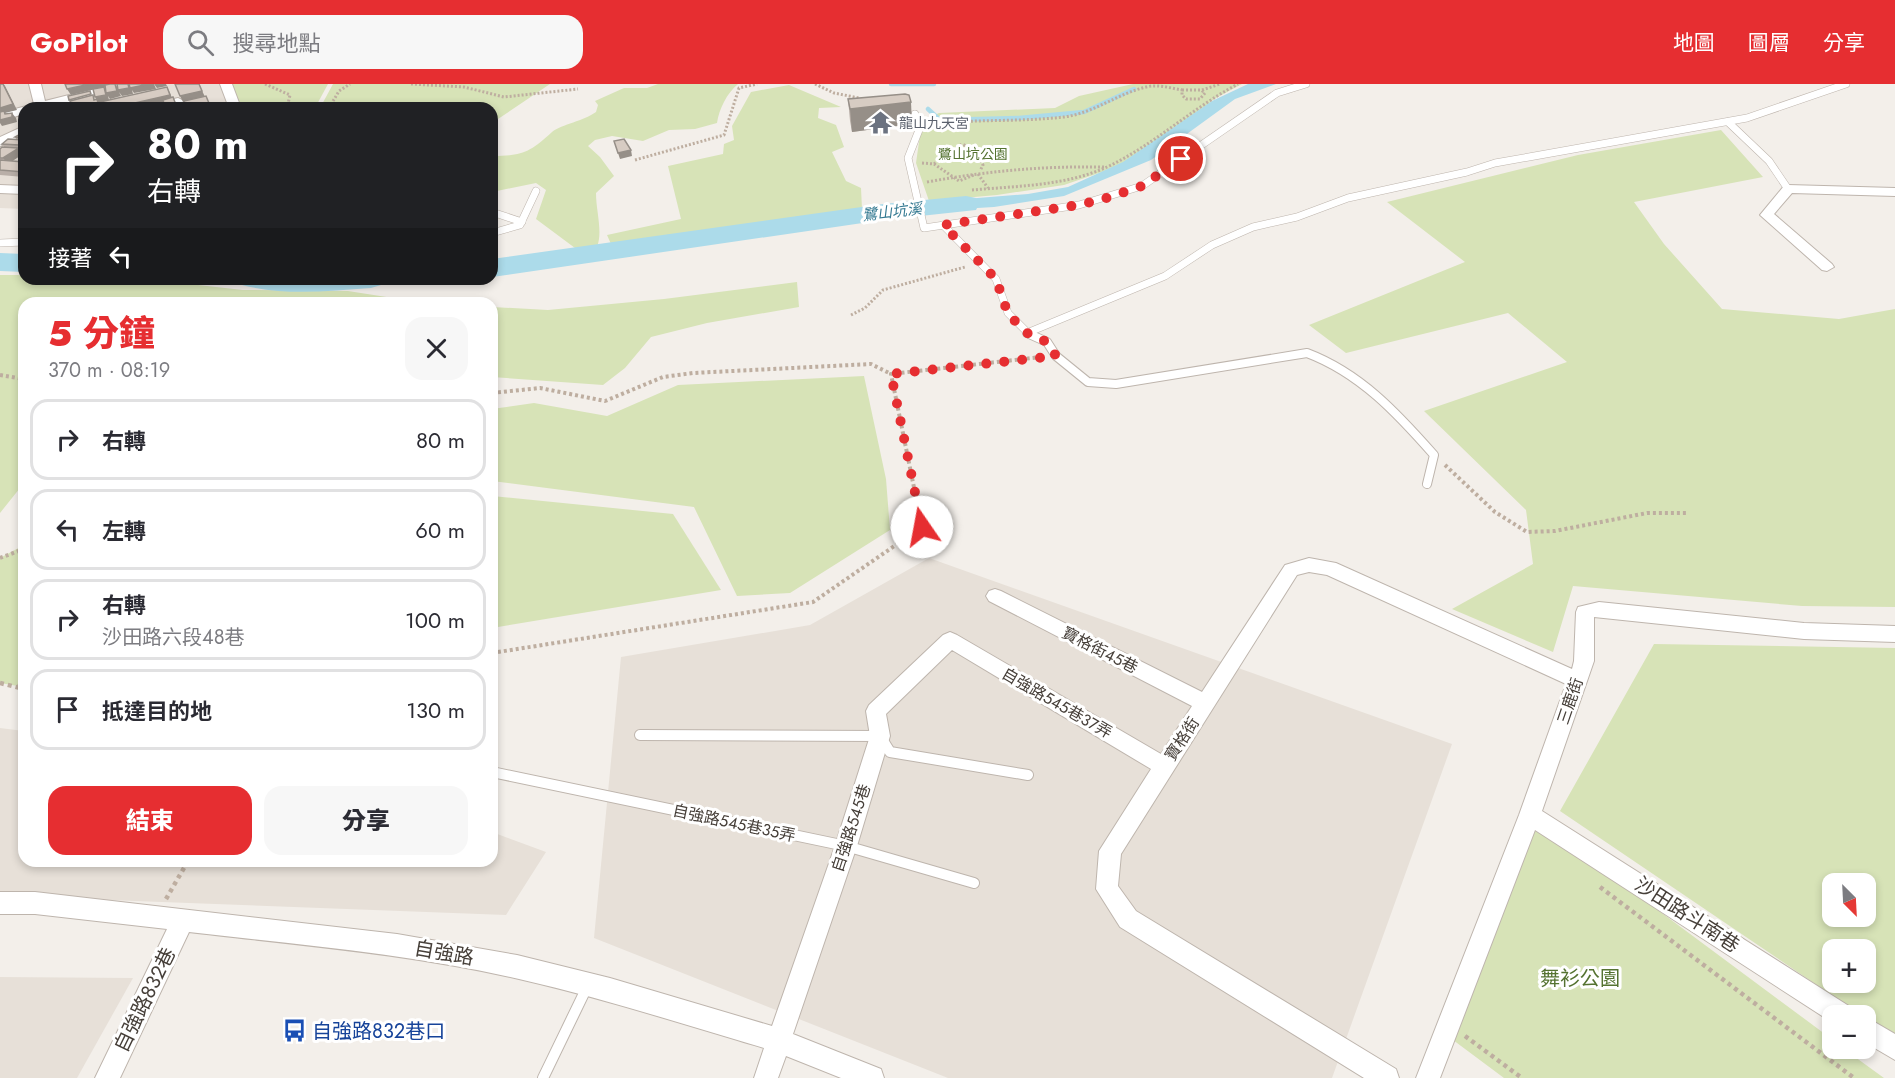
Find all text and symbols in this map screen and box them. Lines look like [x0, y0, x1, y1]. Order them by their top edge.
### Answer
search box [163, 15, 583, 69]
text: GoPilot [30, 22, 127, 63]
icon: search [184, 26, 217, 59]
text: 搜尋地點 [232, 27, 320, 59]
text: 地圖 [1673, 28, 1715, 58]
text: 圖層 [1748, 28, 1790, 58]
text: 分享 [1823, 28, 1865, 58]
temple icon: 龍山九天宮 [868, 110, 894, 136]
place label: 龍山九天宮 [899, 113, 969, 133]
text: 80 m [147, 114, 248, 175]
icon: right [48, 126, 126, 204]
pin [1155, 133, 1206, 184]
icon: arrive [1164, 142, 1197, 175]
park label: 鷺山坑公園 [938, 144, 1008, 164]
text: 右轉 [147, 172, 201, 211]
water label: 鷺山坑溪 [861, 197, 925, 227]
icon: left [104, 240, 137, 273]
text: 接著 [48, 242, 92, 274]
text: 5 分鐘 [48, 307, 155, 359]
button: close [405, 317, 468, 380]
text: 370 m · 08:19 [48, 356, 170, 385]
icon: right [51, 423, 84, 456]
text: 80 m [416, 424, 465, 456]
text: 右轉 [102, 425, 146, 457]
position arrow [890, 495, 954, 559]
icon: left [51, 513, 84, 546]
text: 60 m [415, 514, 465, 546]
text: 左轉 [102, 515, 146, 547]
text: 右轉 [102, 589, 146, 621]
icon: right [51, 603, 84, 636]
text: 100 m [405, 604, 465, 636]
street label: 寶格街45巷 [1058, 621, 1142, 679]
text: 沙田路六段48巷 [102, 623, 245, 652]
street label: 自強路545巷37弄 [997, 662, 1117, 744]
street label: 三鹿街 [1551, 675, 1589, 727]
icon: arrive [51, 693, 84, 726]
text: 130 m [406, 694, 465, 726]
text: 抵達目的地 [102, 695, 212, 727]
street label: 寶格街 [1159, 713, 1205, 765]
street label: 自強路545巷 [826, 781, 876, 875]
button: 結束 [48, 786, 252, 855]
button: 分享 [264, 786, 468, 855]
street label: 自強路545巷35弄 [670, 799, 798, 847]
street label: 沙田路斗南巷 [1629, 870, 1745, 960]
north arrow [1822, 873, 1876, 927]
map controls [1822, 873, 1876, 1059]
street label: 自強路 [412, 934, 476, 972]
button: + [1822, 939, 1876, 993]
street label: 自強路832巷 [107, 943, 183, 1057]
park label: 舞衫公園 [1540, 964, 1620, 993]
button: − [1822, 1005, 1876, 1059]
place label: 自強路832巷口 [312, 1017, 445, 1046]
bus stop icon: 自強路832巷口 [281, 1018, 307, 1044]

